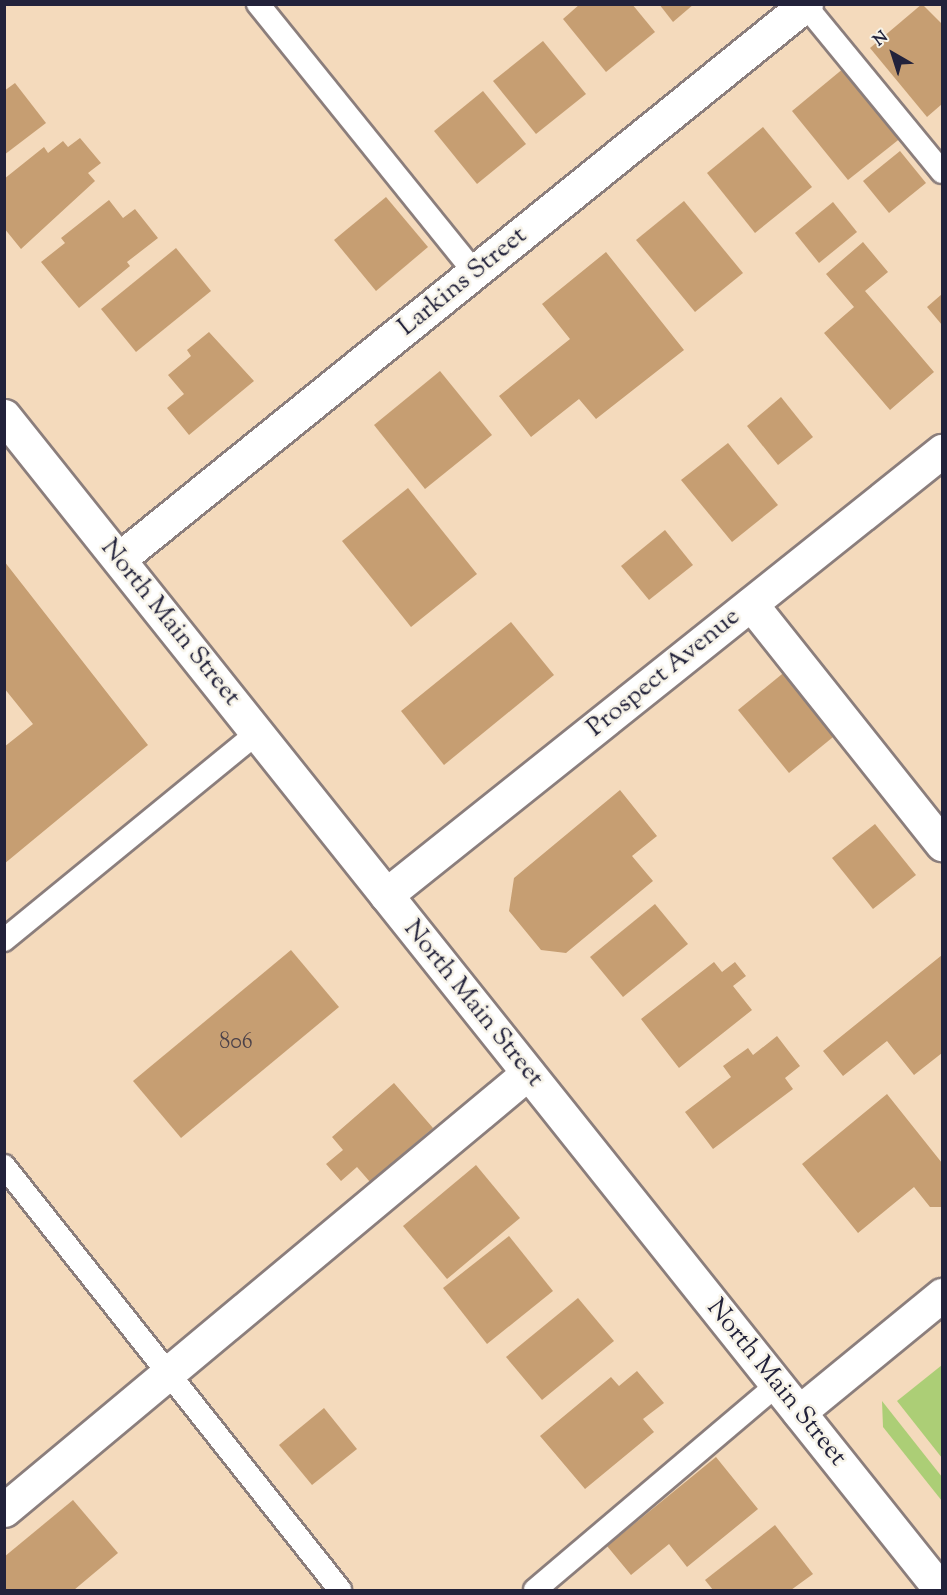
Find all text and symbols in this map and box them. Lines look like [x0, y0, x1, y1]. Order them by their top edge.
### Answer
north arrow [863, 24, 923, 84]
text: N [869, 27, 894, 53]
street label: Larkins Street [392, 221, 534, 343]
street label: North Main Street [93, 533, 247, 713]
street label: Prospect Avenue [581, 602, 747, 744]
street label: North Main Street [396, 914, 550, 1094]
house number: 806 [219, 1031, 253, 1057]
street label: North Main Street [699, 1293, 853, 1473]

